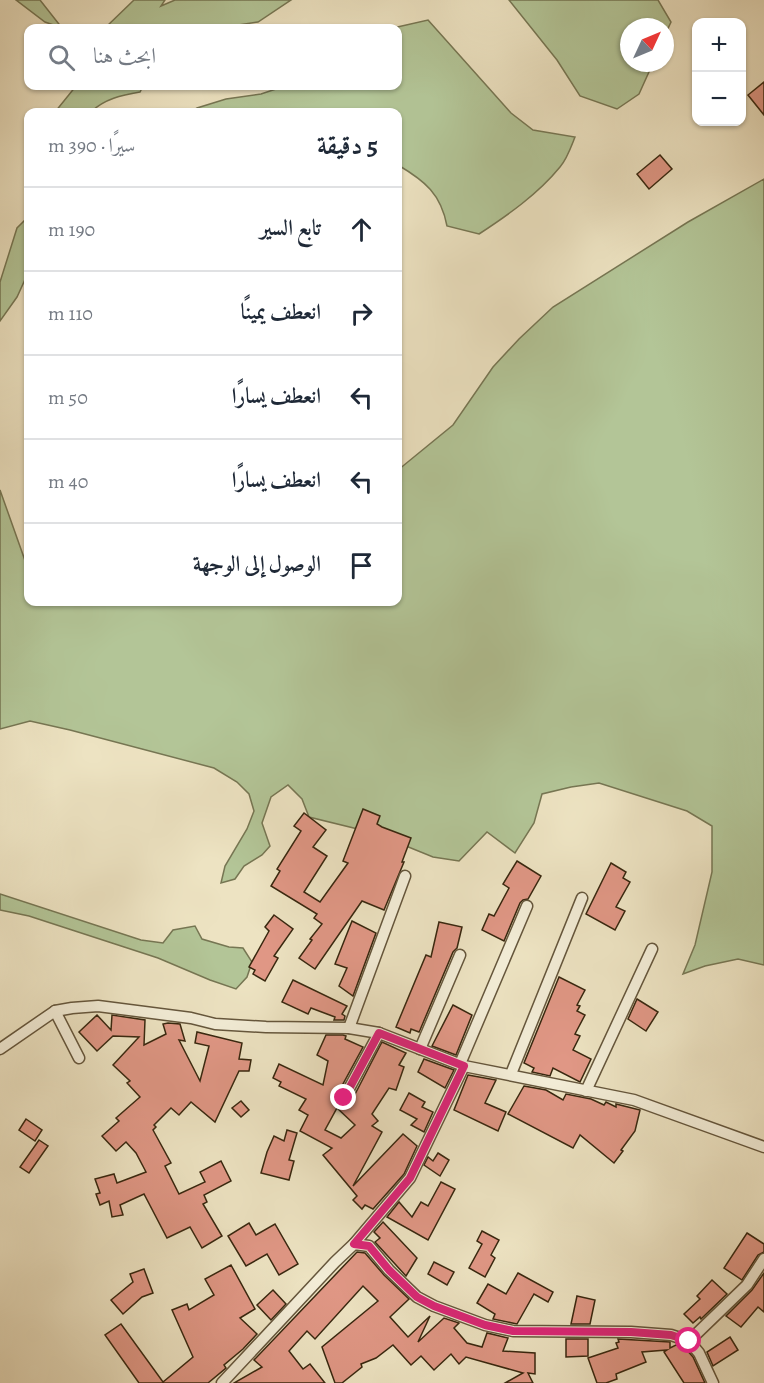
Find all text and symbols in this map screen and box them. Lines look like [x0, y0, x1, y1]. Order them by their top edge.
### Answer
north arrow [620, 18, 674, 72]
map controls [692, 18, 746, 126]
button: + [692, 18, 746, 72]
search box [24, 24, 402, 90]
icon: search [45, 41, 78, 74]
text: ابحث هنا [93, 41, 156, 71]
button: − [692, 72, 746, 126]
text: 5 دقيقة [317, 128, 378, 163]
text: سيرًا · 390 m [48, 132, 135, 159]
text: تابع السير [260, 213, 321, 243]
icon: ahead [345, 213, 378, 246]
text: 190 m [48, 216, 95, 243]
text: انعطف يمينًا [241, 297, 321, 327]
icon: right [345, 297, 378, 330]
text: 110 m [48, 300, 93, 327]
text: انعطف يسارًا [232, 381, 321, 411]
icon: left [345, 381, 378, 414]
text: 50 m [48, 384, 88, 411]
text: انعطف يسارًا [232, 465, 321, 495]
icon: left [345, 465, 378, 498]
text: 40 m [48, 468, 88, 495]
text: الوصول إلى الوجهة [193, 549, 321, 579]
icon: arrive [345, 549, 378, 582]
route end [330, 1084, 356, 1110]
route start [675, 1327, 701, 1353]

